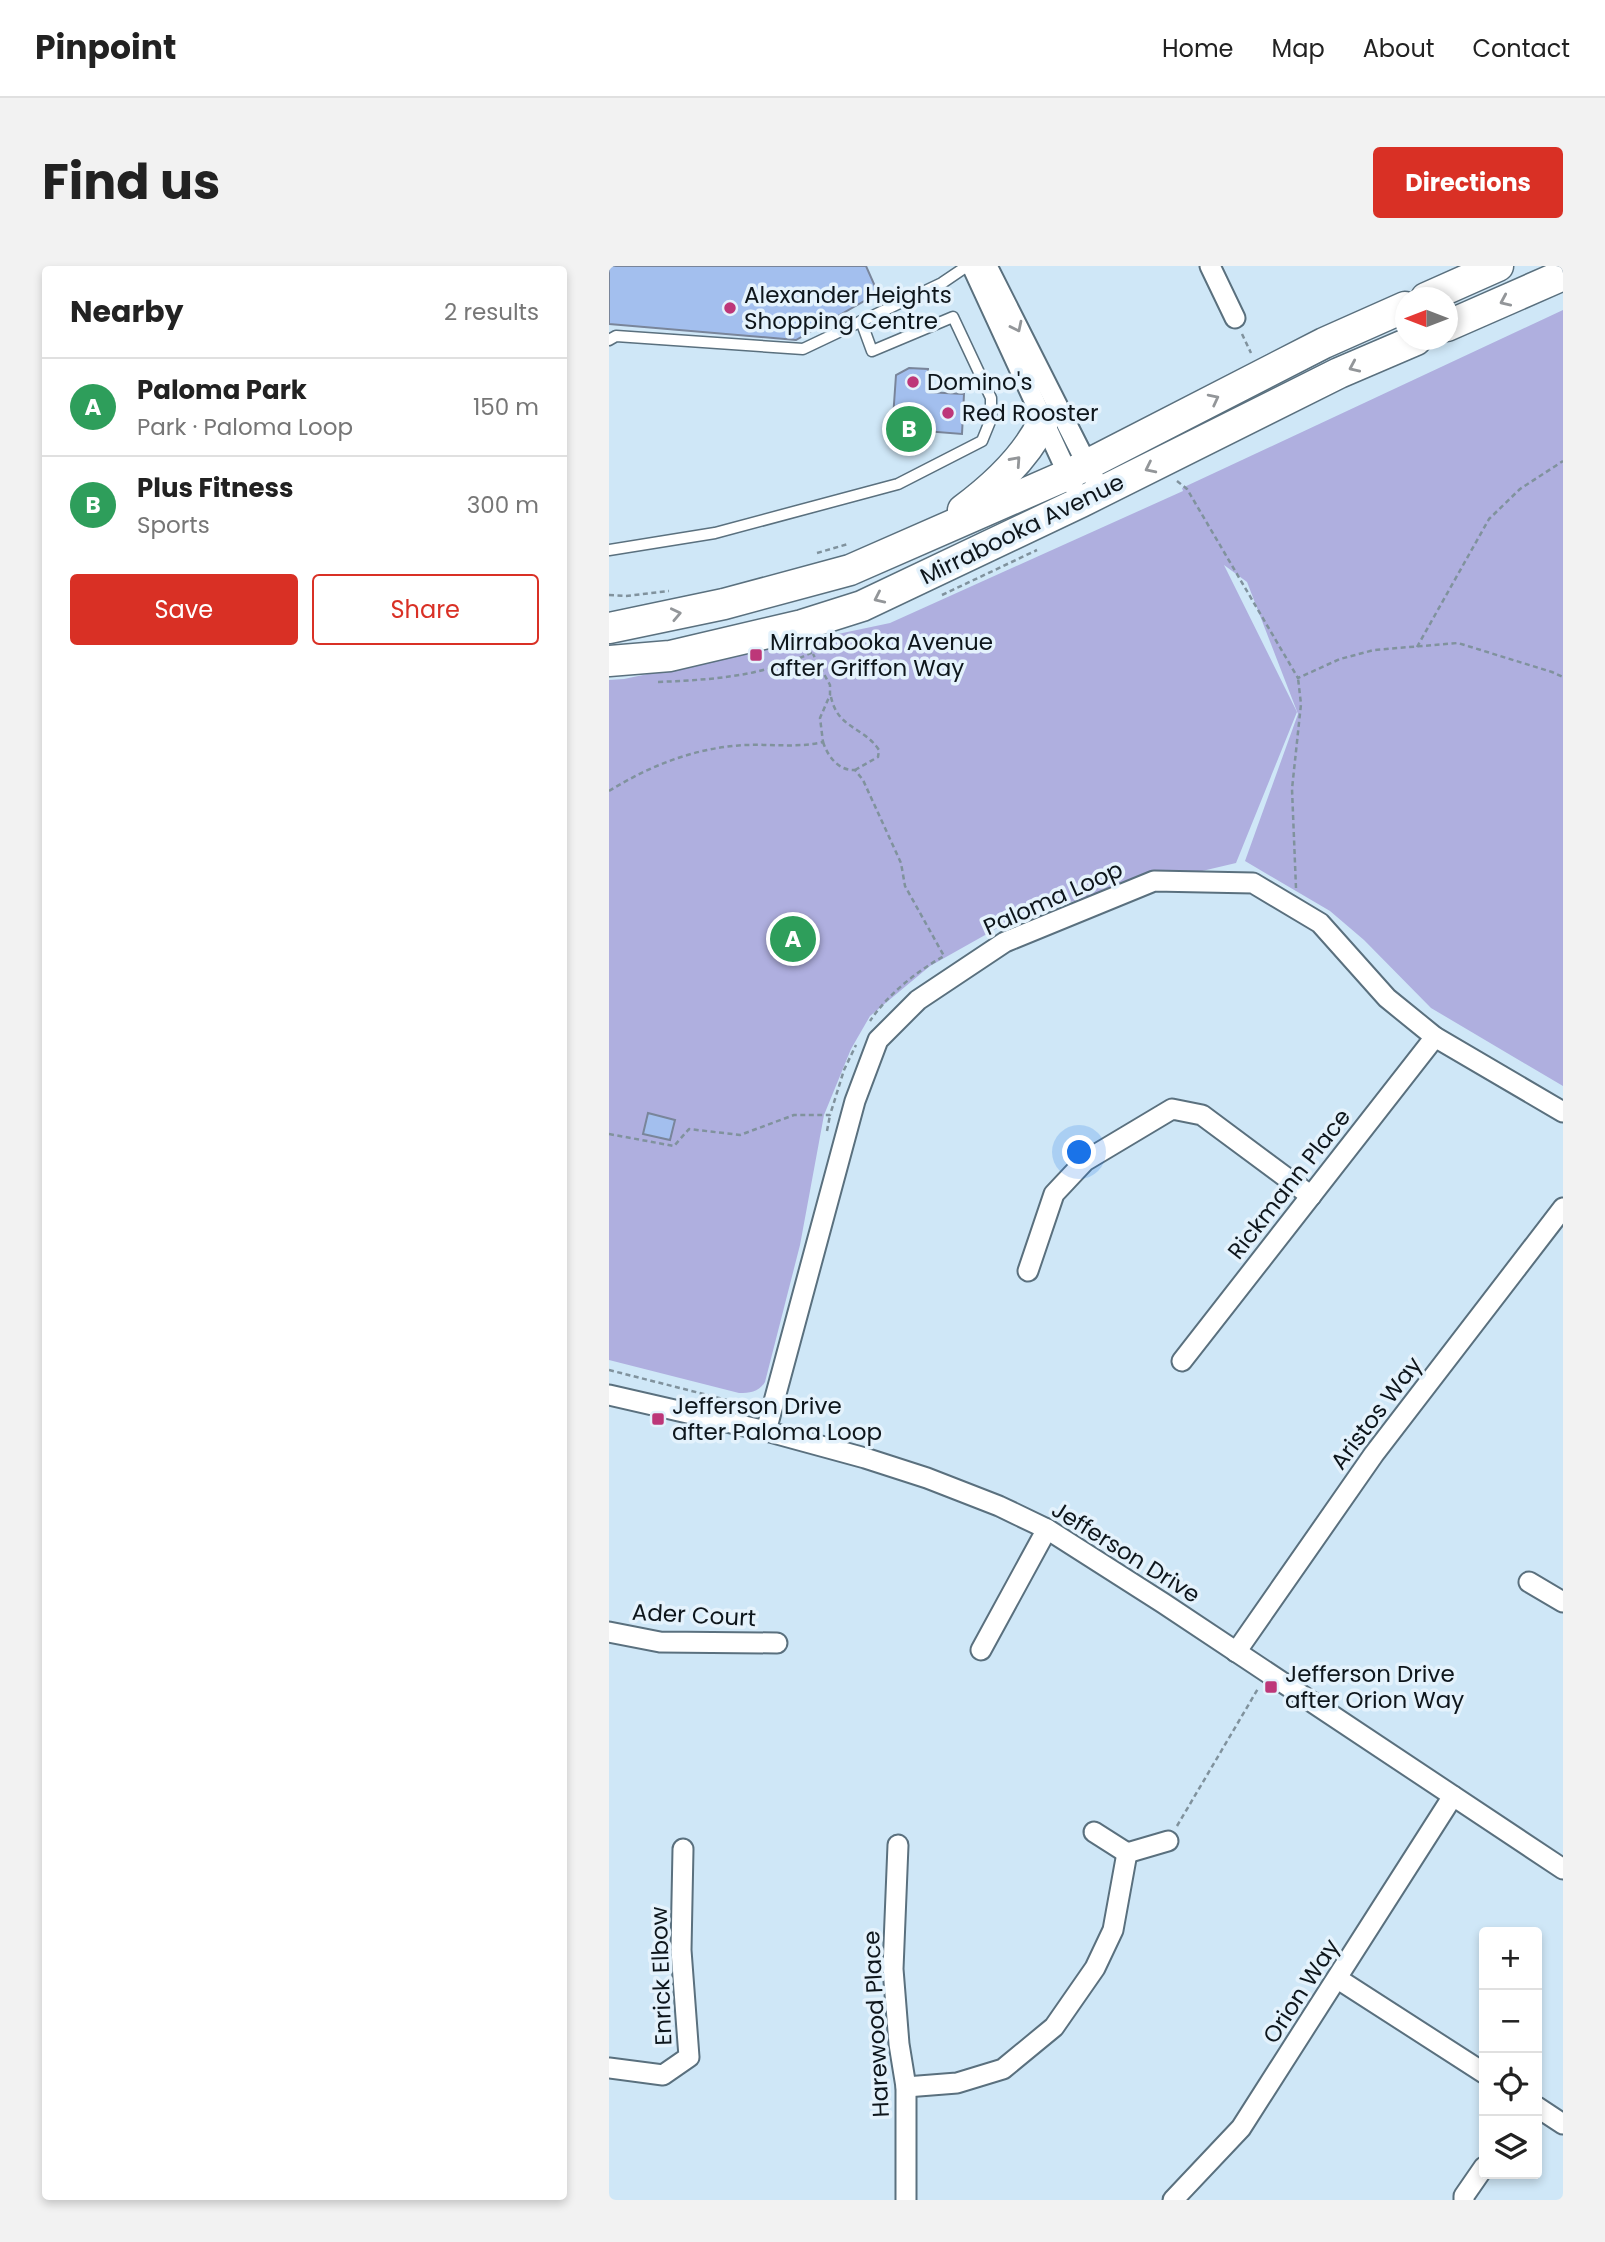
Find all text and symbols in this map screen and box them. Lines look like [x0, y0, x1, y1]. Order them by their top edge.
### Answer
text: Pinpoint [35, 24, 176, 71]
text: Home [1162, 32, 1234, 65]
text: Map [1272, 32, 1325, 65]
text: About [1363, 32, 1434, 65]
text: Contact [1472, 32, 1570, 65]
button: Directions [1373, 147, 1563, 218]
text: Find us [42, 148, 220, 216]
place label: Alexander Heights Shopping Centre [744, 279, 952, 337]
north arrow [1395, 287, 1458, 350]
text: Nearby [70, 290, 184, 333]
one-way arrow [1500, 293, 1512, 307]
text: 2 results [444, 296, 539, 328]
marker: Alexander Heights Shopping Centre [722, 300, 738, 316]
one-way arrow [1009, 320, 1023, 332]
one-way arrow [1349, 359, 1361, 373]
place label: Domino's [927, 366, 1032, 398]
text: Paloma Park [137, 372, 307, 408]
marker: Domino's [905, 374, 921, 390]
text: A [85, 391, 101, 423]
text: 150 m [473, 391, 539, 423]
one-way arrow [1207, 393, 1219, 407]
place label: Red Rooster [962, 397, 1099, 429]
pin: B [886, 403, 932, 455]
marker: Red Rooster [940, 405, 956, 421]
text: Park · Paloma Loop [137, 411, 353, 443]
one-way arrow [1007, 456, 1020, 469]
one-way arrow [1145, 459, 1157, 473]
street label: Mirrabooka Avenue [915, 466, 1129, 592]
text: Plus Fitness [137, 470, 293, 506]
text: B [85, 489, 101, 521]
text: 300 m [467, 489, 539, 521]
text: Sports [137, 509, 210, 541]
button: Save [70, 574, 298, 645]
button: Share [312, 574, 539, 645]
one-way arrow [874, 590, 886, 604]
one-way arrow [670, 608, 682, 623]
place label: Mirrabooka Avenue after Griffon Way [770, 626, 993, 684]
marker: Mirrabooka Avenue after Griffon Way [748, 647, 764, 663]
street label: Paloma Loop [978, 853, 1128, 943]
pin: A [770, 913, 816, 965]
street label: Rickmann Place [1220, 1102, 1358, 1266]
your location [1062, 1135, 1096, 1169]
street label: Aristos Way [1323, 1350, 1429, 1476]
place label: Jefferson Drive after Paloma Loop [672, 1390, 882, 1448]
marker: Jefferson Drive after Paloma Loop [650, 1411, 666, 1427]
street label: Jefferson Drive [1046, 1493, 1206, 1611]
street label: Ader Court [631, 1596, 757, 1634]
place label: Jefferson Drive after Orion Way [1285, 1658, 1464, 1716]
marker: Jefferson Drive after Orion Way [1263, 1679, 1279, 1695]
street label: Enrick Elbow [643, 1906, 679, 2046]
map controls [1479, 1927, 1542, 2179]
button: + [1479, 1927, 1542, 1990]
street label: Harewood Place [855, 1930, 897, 2118]
street label: Orion Way [1255, 1932, 1347, 2050]
button: − [1479, 1990, 1542, 2053]
button: locate [1479, 2053, 1542, 2116]
button: layers [1479, 2116, 1542, 2179]

